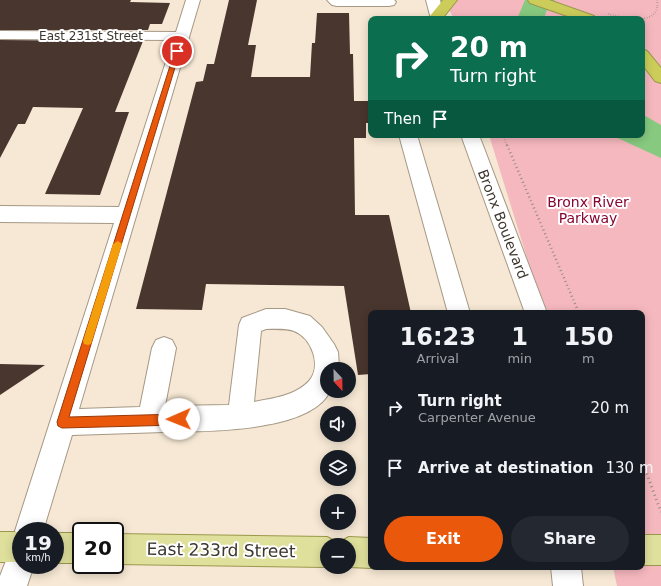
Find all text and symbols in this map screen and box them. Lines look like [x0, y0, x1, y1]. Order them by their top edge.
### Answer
street label: East 231st Street [39, 29, 143, 43]
text: 20 m [450, 31, 528, 64]
icon: right [384, 32, 436, 84]
pin [160, 34, 194, 68]
icon: arrive [166, 40, 188, 62]
text: Turn right [450, 65, 536, 86]
icon: arrive [429, 108, 451, 130]
text: Then [384, 110, 421, 128]
street label: Bronx Boulevard [475, 167, 531, 281]
park label: Bronx River Parkway [547, 194, 629, 226]
text: 16:23 [399, 323, 476, 351]
text: 1 [511, 323, 528, 351]
text: 150 [563, 323, 613, 351]
text: Arrival [417, 351, 459, 366]
text: min [507, 351, 532, 366]
text: m [582, 351, 595, 366]
north arrow [320, 362, 356, 398]
map controls [320, 362, 356, 574]
text: Turn right [418, 392, 502, 410]
icon: right [384, 397, 406, 419]
position arrow [158, 398, 200, 440]
text: 20 m [591, 399, 629, 417]
button: sound [320, 406, 356, 442]
text: Carpenter Avenue [418, 410, 536, 425]
button: layers [320, 450, 356, 486]
icon: arrive [384, 457, 406, 479]
text: Arrive at destination [418, 459, 593, 477]
text: 130 m [605, 459, 654, 477]
button: + [320, 494, 356, 530]
button: Exit [384, 516, 503, 562]
button: Share [511, 516, 629, 562]
speed limit sign: 20 [72, 522, 124, 574]
text: 19 [24, 531, 52, 555]
button: − [320, 538, 356, 574]
street label: East 233rd Street [146, 539, 296, 561]
text: km/h [25, 552, 51, 563]

